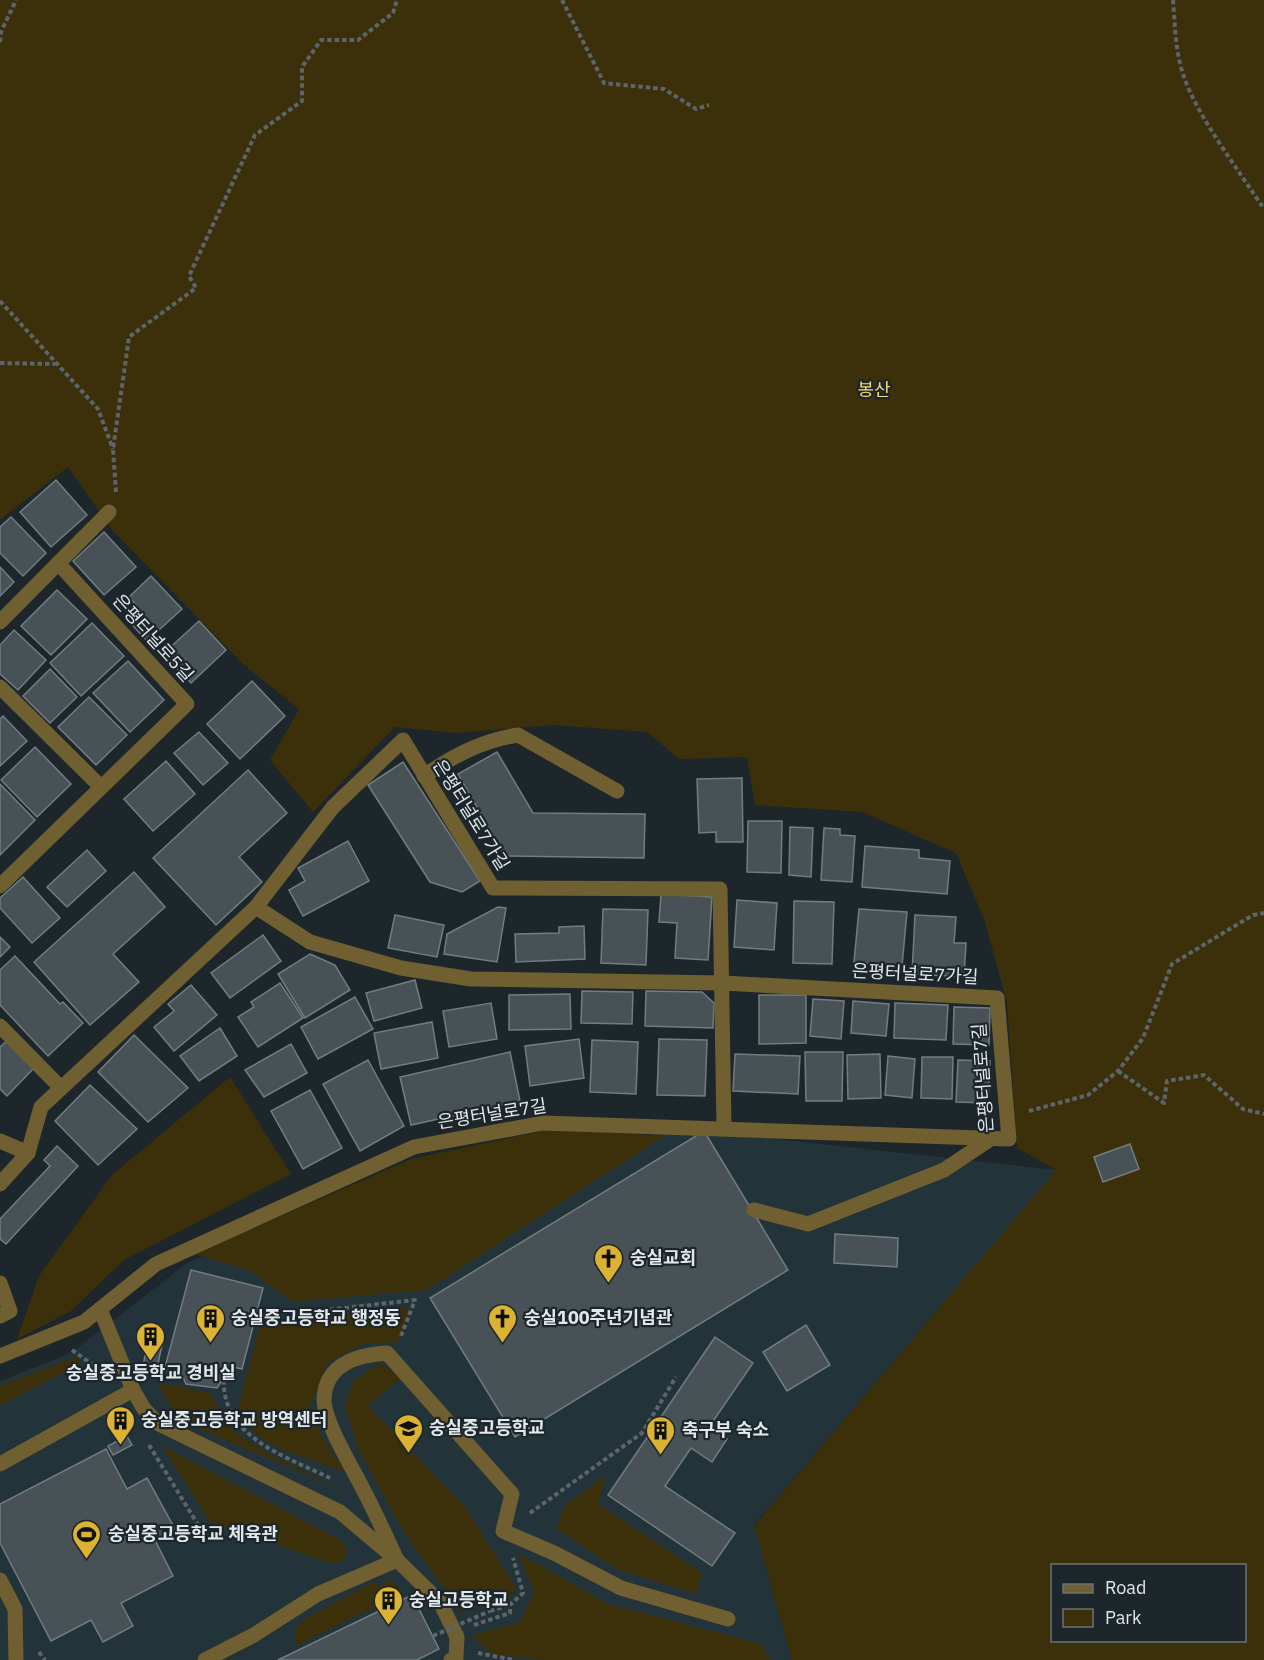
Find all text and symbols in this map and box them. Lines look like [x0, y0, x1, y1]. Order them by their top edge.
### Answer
park label: 봉산 [857, 378, 891, 401]
street label: 은평터널로5길 [108, 589, 199, 686]
street label: 은평터널로7가길 [428, 755, 515, 875]
street label: 은평터널로7가길 [851, 959, 979, 988]
street label: 은평터널로7길 [967, 1022, 998, 1134]
street label: 은평터널로7길 [436, 1094, 548, 1133]
church icon: 숭실교회 [593, 1242, 625, 1284]
place label: 숭실교회 [630, 1246, 696, 1269]
building icon: 숭실중고등학교 행정동 [194, 1302, 226, 1344]
church icon: 숭실100주년기념관 [487, 1302, 519, 1344]
place label: 숭실중고등학교 행정동 [231, 1306, 401, 1329]
place label: 숭실100주년기념관 [524, 1306, 673, 1329]
building icon: 숭실중고등학교 경비실 [135, 1320, 167, 1362]
place label: 숭실중고등학교 경비실 [66, 1361, 236, 1384]
building icon: 숭실중고등학교 방역센터 [104, 1404, 136, 1446]
place label: 숭실중고등학교 방역센터 [141, 1408, 327, 1431]
school or university icon: 숭실중고등학교 [392, 1412, 424, 1454]
building icon: 축구부 숙소 [645, 1414, 677, 1456]
place label: 숭실중고등학교 [429, 1416, 545, 1439]
place label: 축구부 숙소 [682, 1418, 769, 1441]
sports icon: 숭실중고등학교 체육관 [71, 1518, 103, 1560]
place label: 숭실중고등학교 체육관 [108, 1522, 278, 1545]
legend [1051, 1564, 1246, 1642]
text: Road [1105, 1576, 1146, 1599]
building icon: 숭실고등학교 [372, 1584, 404, 1626]
place label: 숭실고등학교 [409, 1588, 508, 1611]
text: Park [1105, 1606, 1142, 1629]

